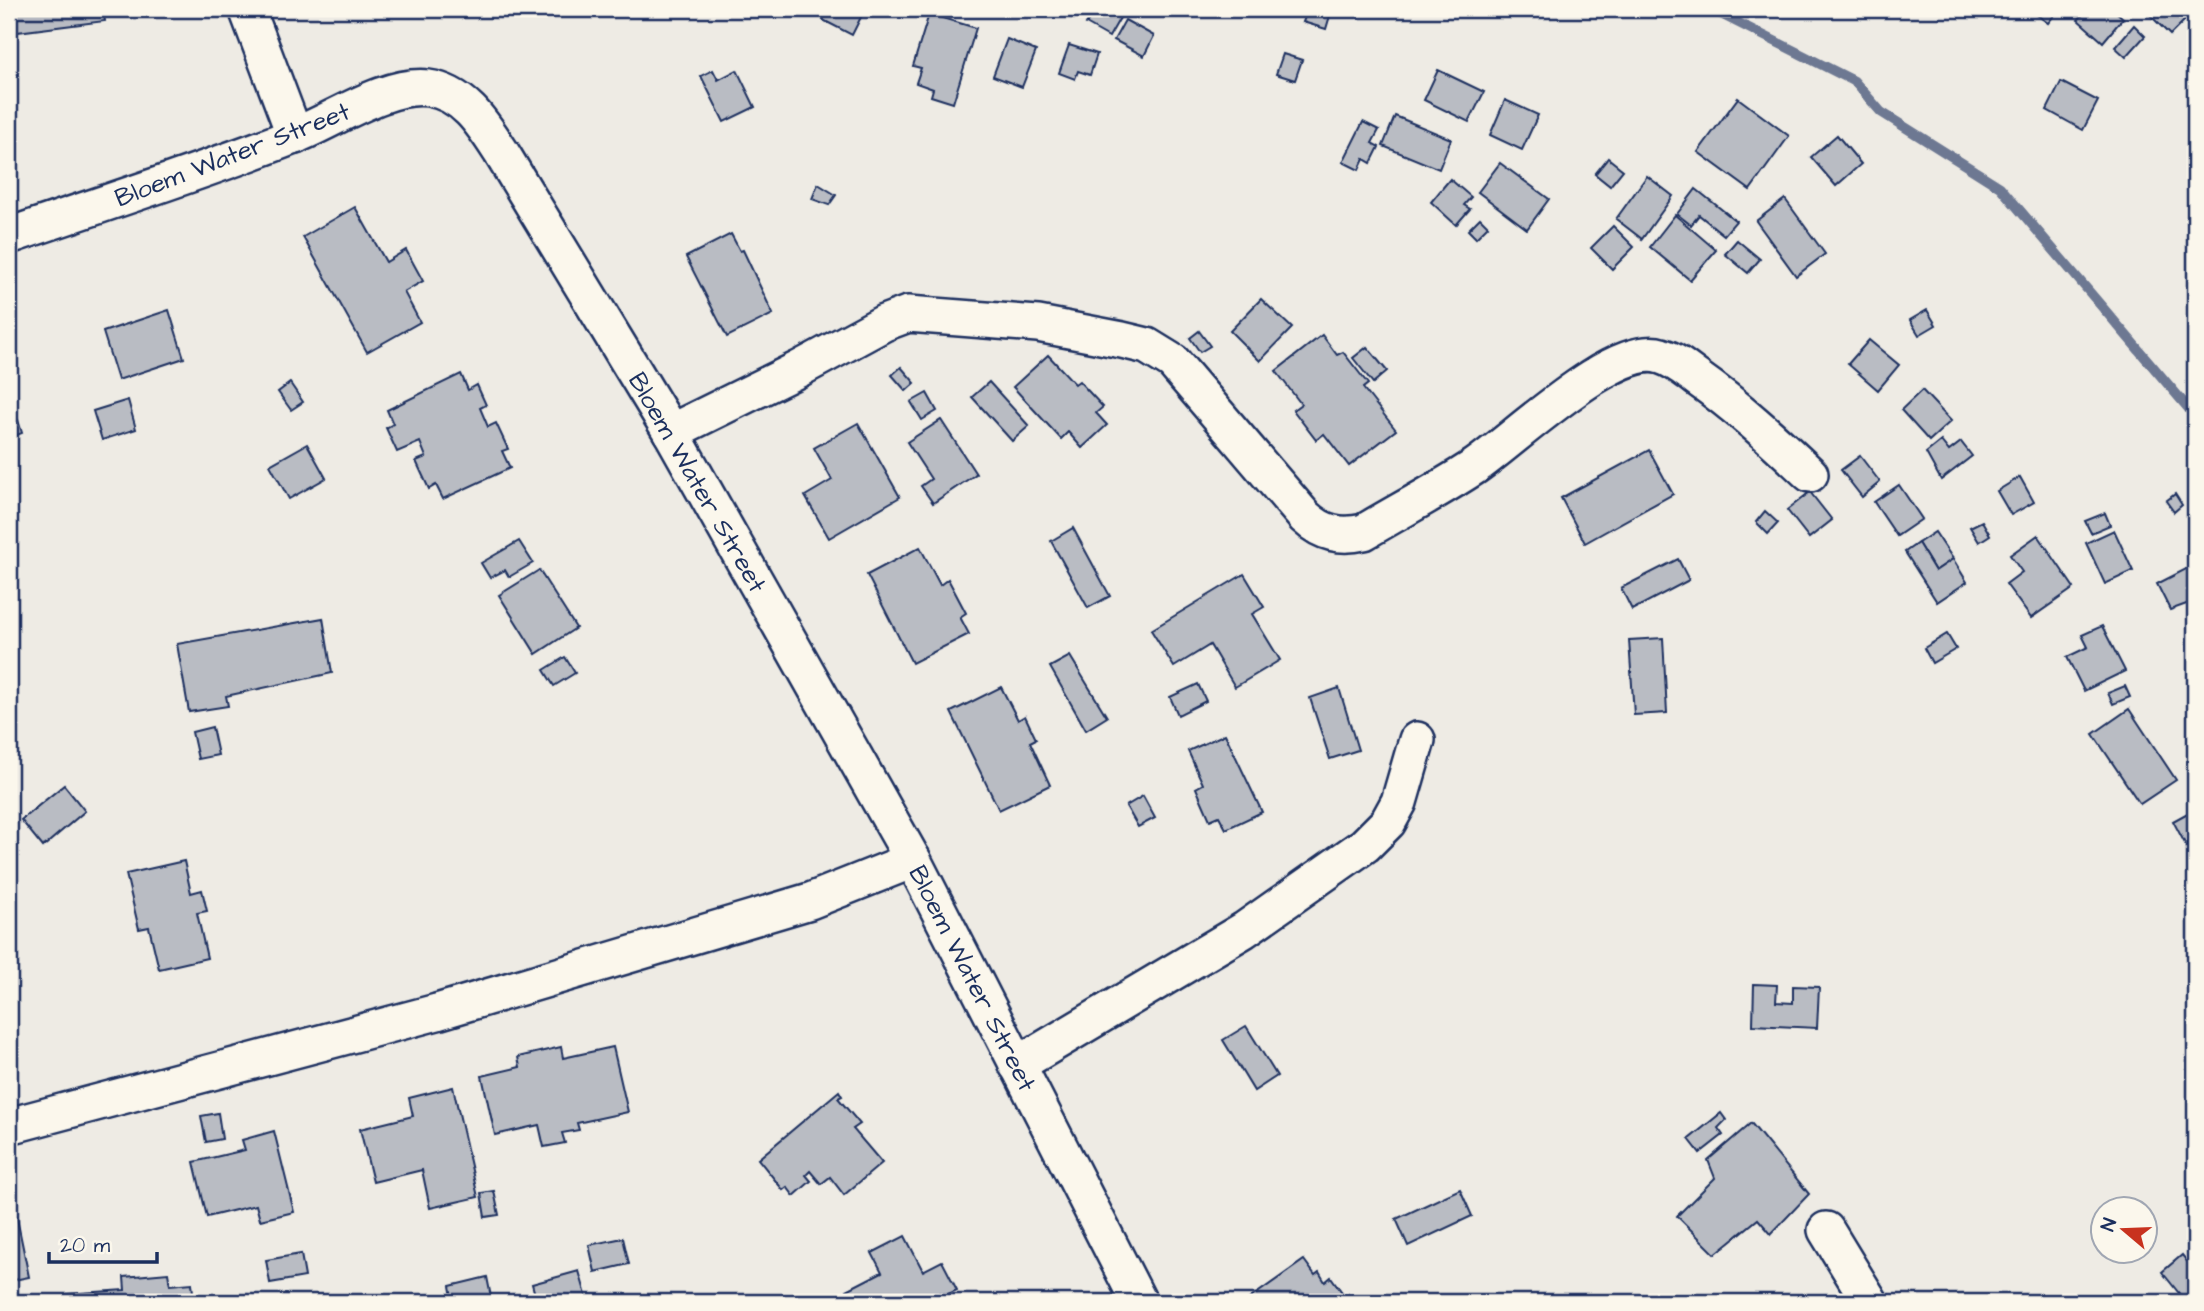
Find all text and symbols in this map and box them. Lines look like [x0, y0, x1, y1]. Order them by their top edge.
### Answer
street label: Bloem Water Street [110, 93, 356, 216]
street label: Bloem Water Street [619, 366, 775, 600]
street label: Bloem Water Street [900, 859, 1045, 1098]
north arrow [2088, 1196, 2158, 1266]
text: N [2095, 1215, 2124, 1235]
scale bar [49, 1220, 158, 1264]
text: 20 m [60, 1231, 111, 1260]

